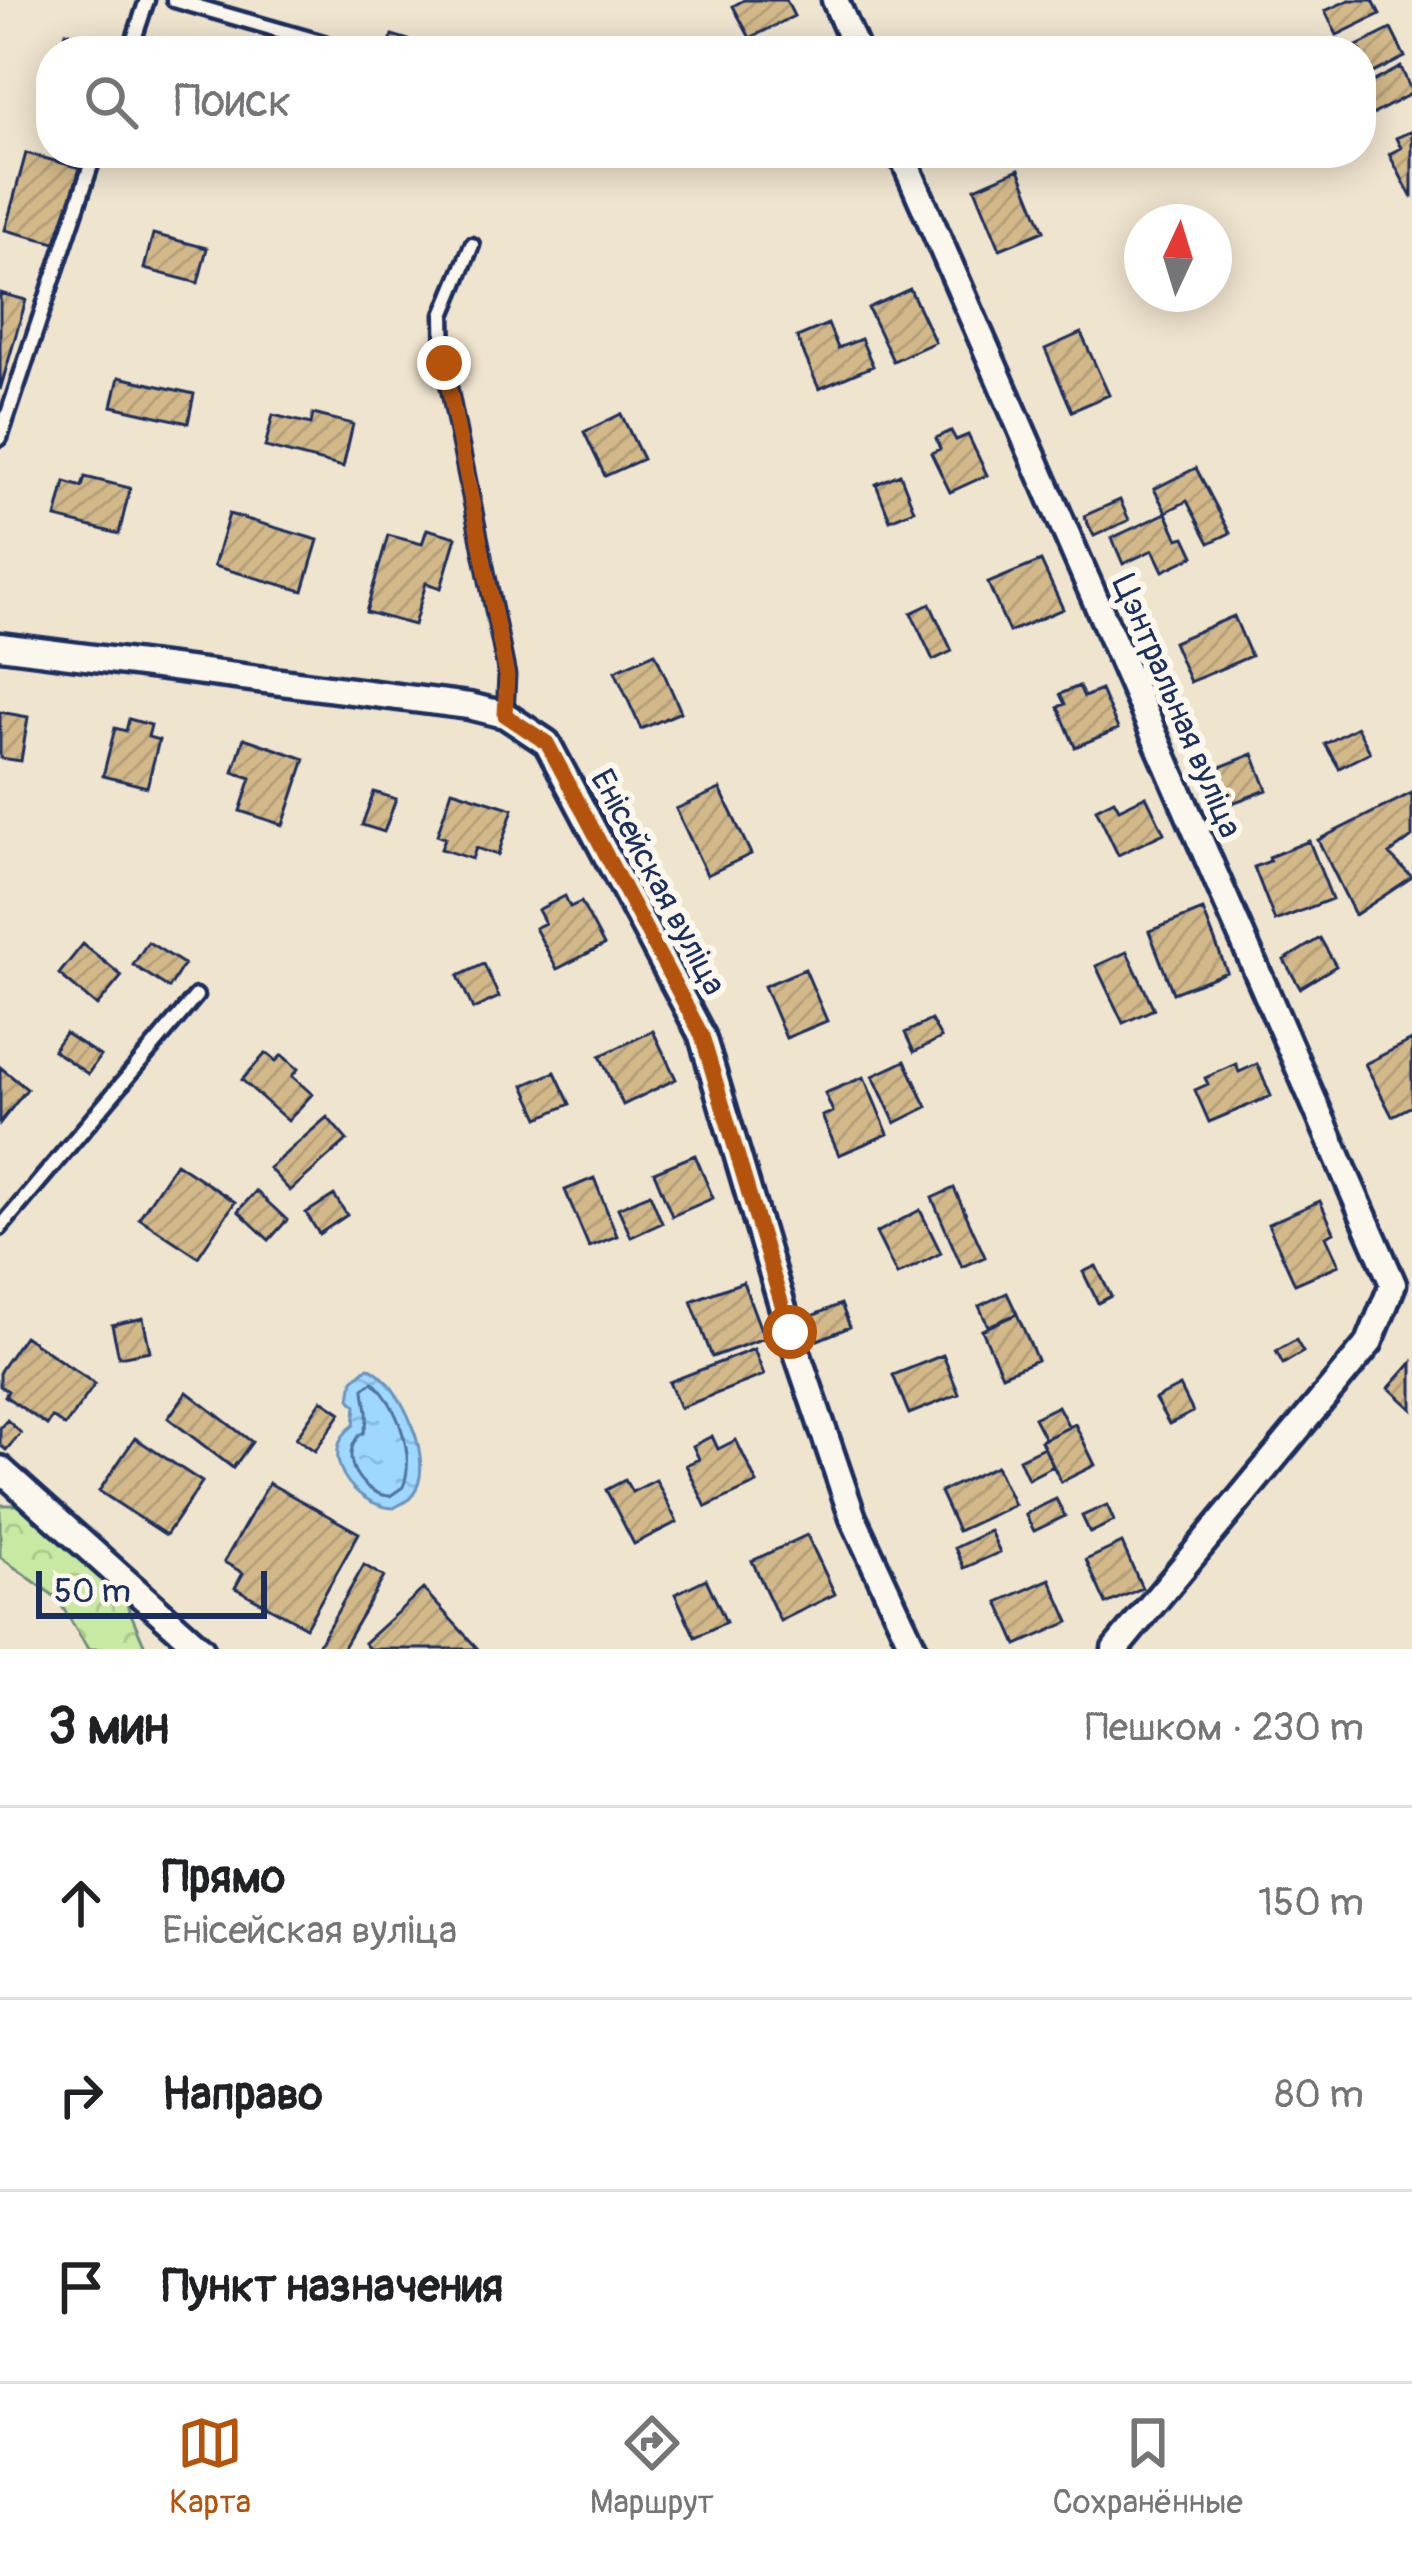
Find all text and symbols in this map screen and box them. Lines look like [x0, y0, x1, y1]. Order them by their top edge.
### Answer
search box [36, 36, 1376, 168]
icon: search [78, 69, 144, 135]
text: Поиск [174, 74, 291, 130]
north arrow [1124, 204, 1232, 312]
route end [417, 336, 471, 390]
street label: Цэнтральная вуліца [1103, 568, 1251, 844]
street label: Енісейская вуліца [581, 762, 735, 1002]
route start [763, 1305, 817, 1359]
scale bar [36, 1565, 267, 1618]
text: 50 m [54, 1571, 131, 1612]
text: 3 мин [48, 1695, 169, 1759]
text: Пешком · 230 m [1085, 1703, 1364, 1752]
text: Прямо [162, 1850, 285, 1906]
icon: ahead [48, 1870, 114, 1936]
text: 150 m [1258, 1878, 1364, 1927]
text: Енісейская вуліца [162, 1906, 457, 1955]
icon: right [48, 2062, 114, 2128]
text: Направо [162, 2067, 323, 2123]
text: 80 m [1275, 2070, 1364, 2119]
icon: arrive [48, 2254, 114, 2320]
text: Пункт назначения [162, 2259, 503, 2315]
tab: Карта [169, 2410, 251, 2523]
tab: Маршрут [590, 2410, 714, 2523]
tab: Сохранённые [1052, 2410, 1243, 2523]

